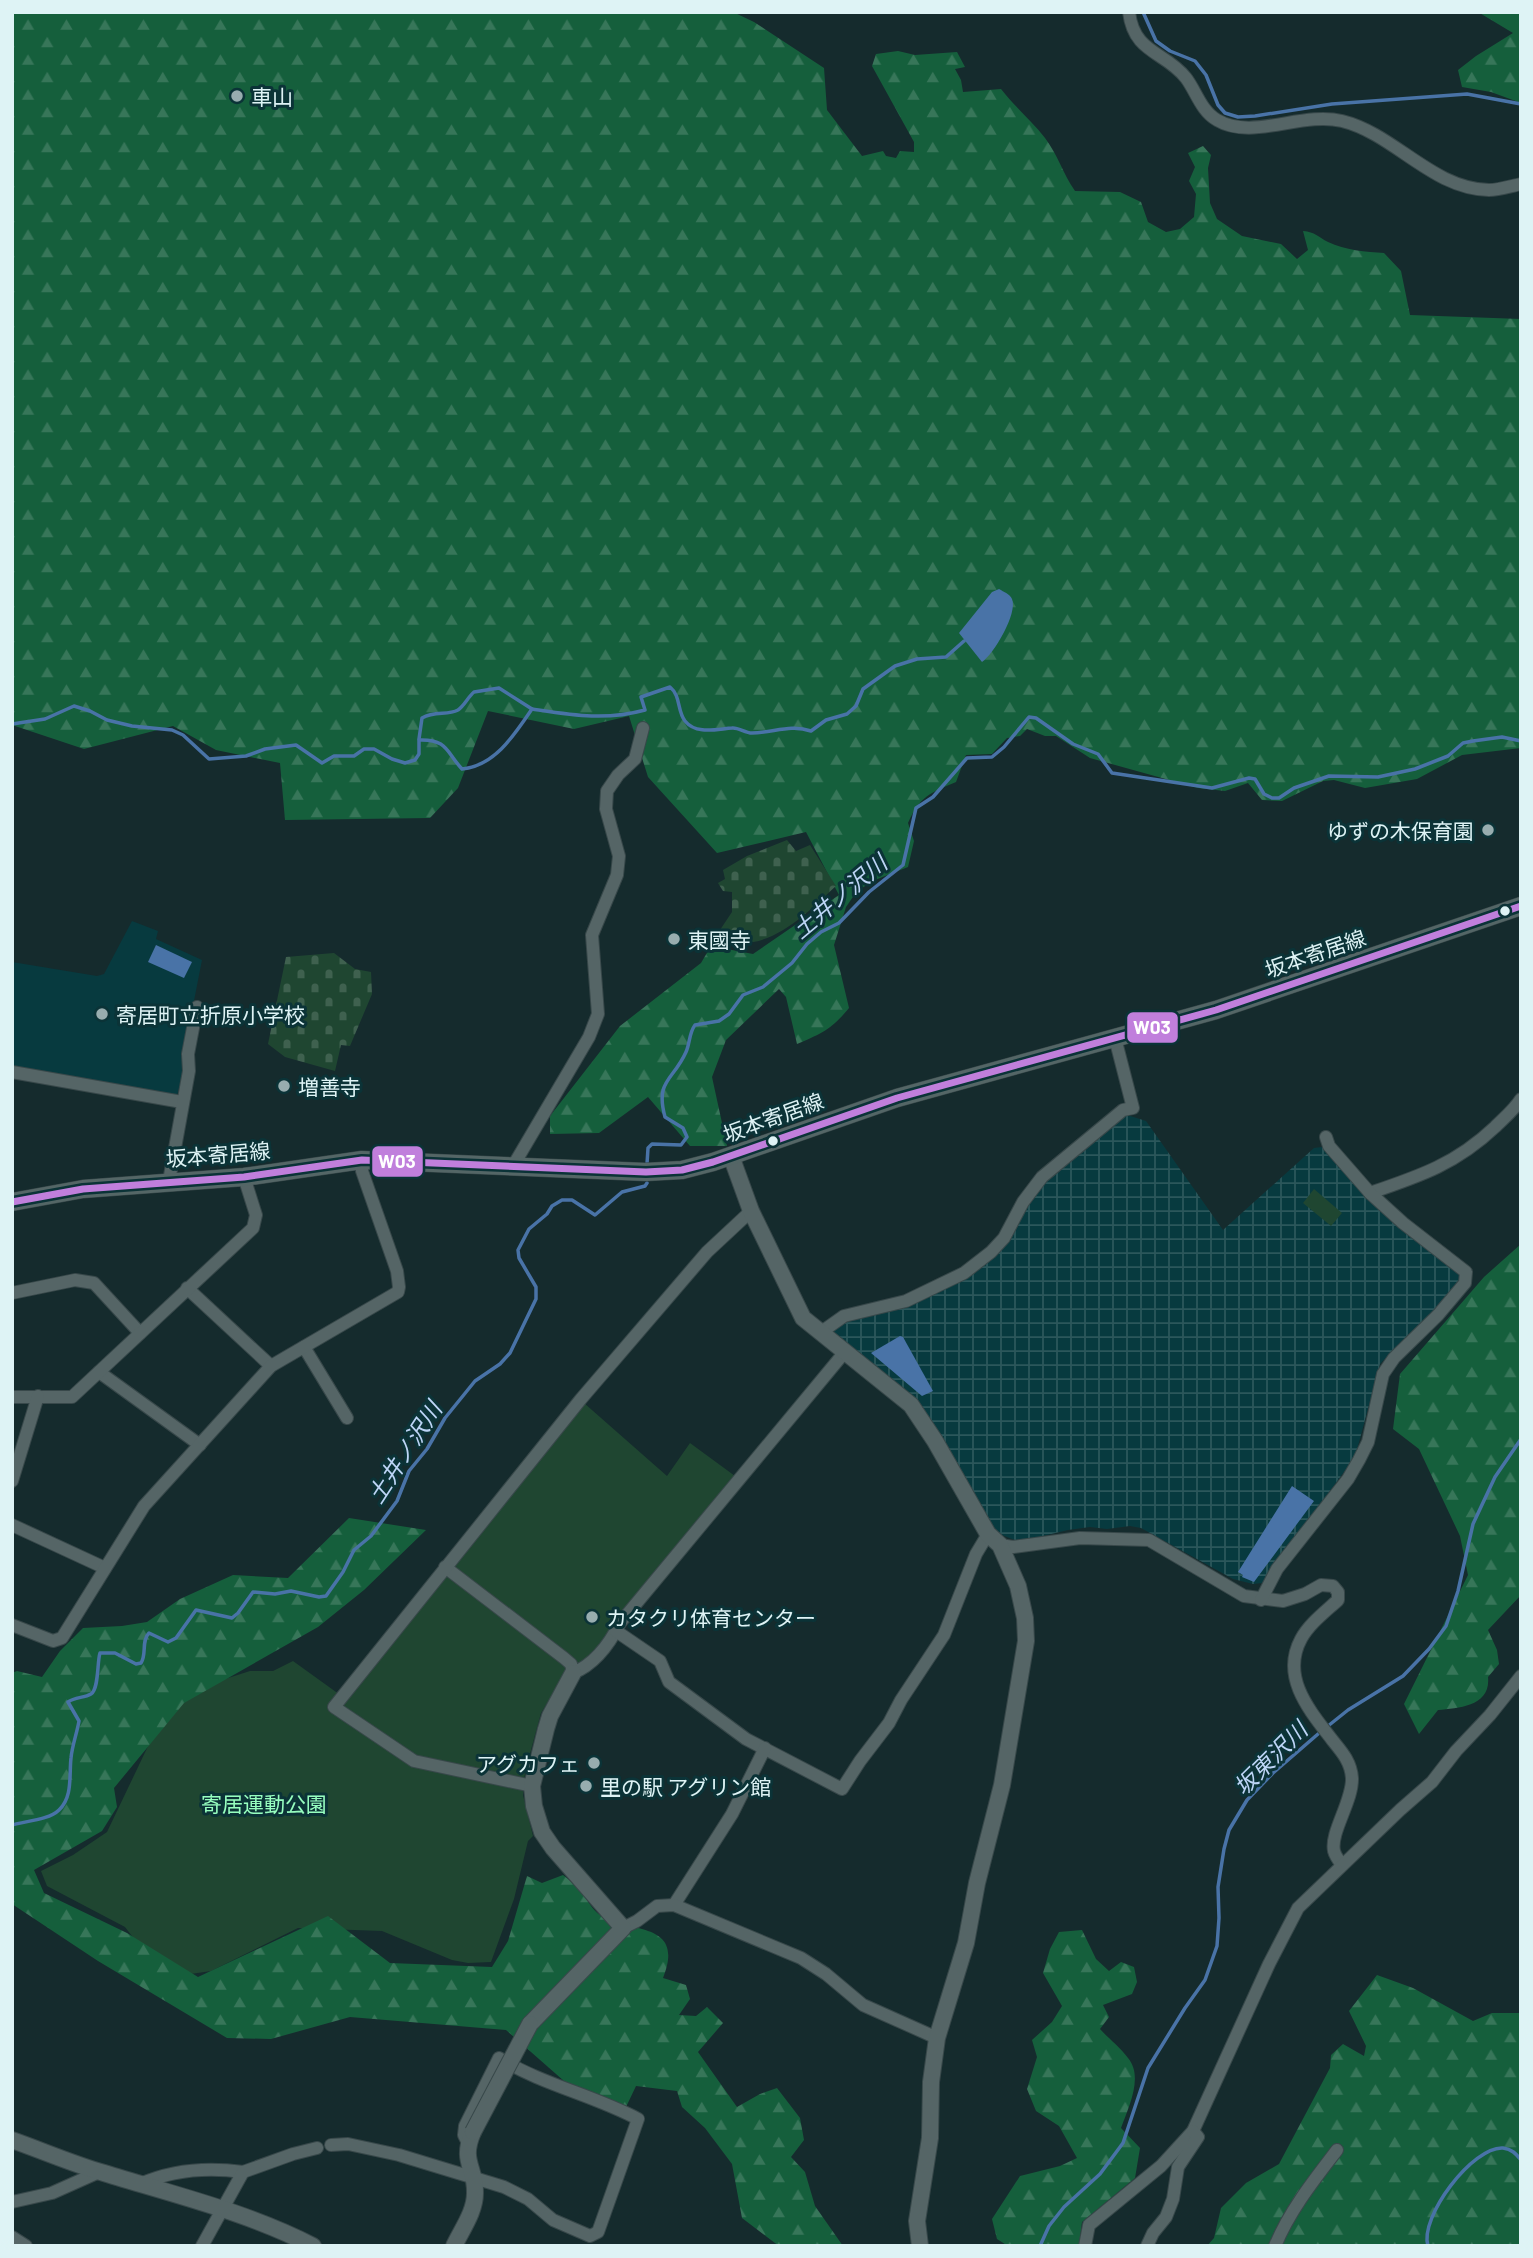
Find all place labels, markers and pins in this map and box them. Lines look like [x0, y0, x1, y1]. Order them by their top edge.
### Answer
place label: 車山 [251, 84, 293, 109]
marker: 車山 [229, 88, 245, 104]
place label: ゆずの木保育園 [1327, 818, 1474, 843]
marker: ゆずの木保育園 [1480, 822, 1496, 838]
unlabelled marker [1498, 904, 1512, 918]
place label: 東國寺 [688, 927, 751, 952]
marker: 東國寺 [666, 931, 682, 947]
place label: 寄居町立折原小学校 [116, 1002, 305, 1027]
marker: 寄居町立折原小学校 [94, 1006, 110, 1022]
place label: 増善寺 [298, 1074, 361, 1099]
marker: 増善寺 [276, 1078, 292, 1094]
unlabelled marker [766, 1134, 780, 1148]
place label: カタクリ体育センター [606, 1605, 816, 1630]
marker: カタクリ体育センター [584, 1609, 600, 1625]
place label: アグカフェ [476, 1751, 580, 1776]
marker: アグカフェ [586, 1755, 602, 1771]
place label: 里の駅 アグリン館 [600, 1774, 771, 1799]
marker: 里の駅 アグリン館 [578, 1778, 594, 1794]

